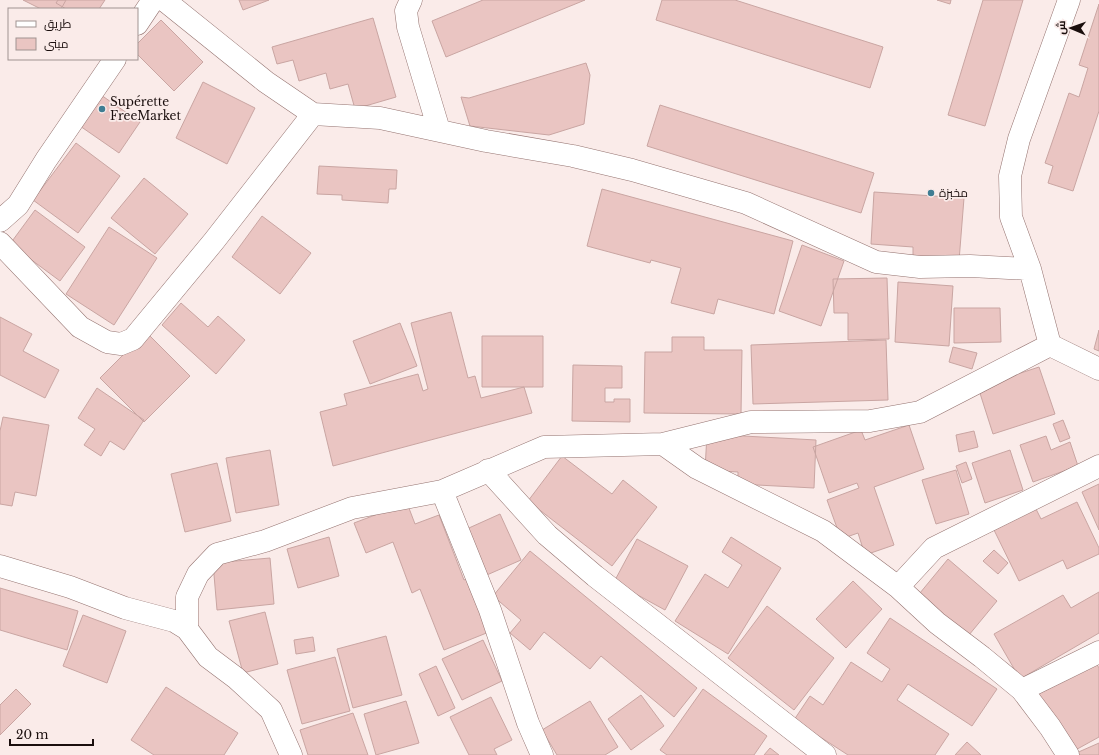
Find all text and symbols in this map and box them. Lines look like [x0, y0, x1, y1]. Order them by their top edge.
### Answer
legend [8, 8, 138, 60]
north arrow [1051, 8, 1091, 48]
text: طريق [44, 16, 72, 31]
text: ش [1054, 20, 1068, 35]
text: مبنى [44, 36, 69, 51]
place label: Supérette FreeMarket [110, 94, 181, 123]
marker: Supérette FreeMarket [97, 104, 107, 114]
place label: مخبزة [939, 185, 968, 200]
marker: مخبزة [926, 188, 936, 198]
scale bar [10, 721, 93, 747]
text: 20 m [16, 727, 48, 742]

